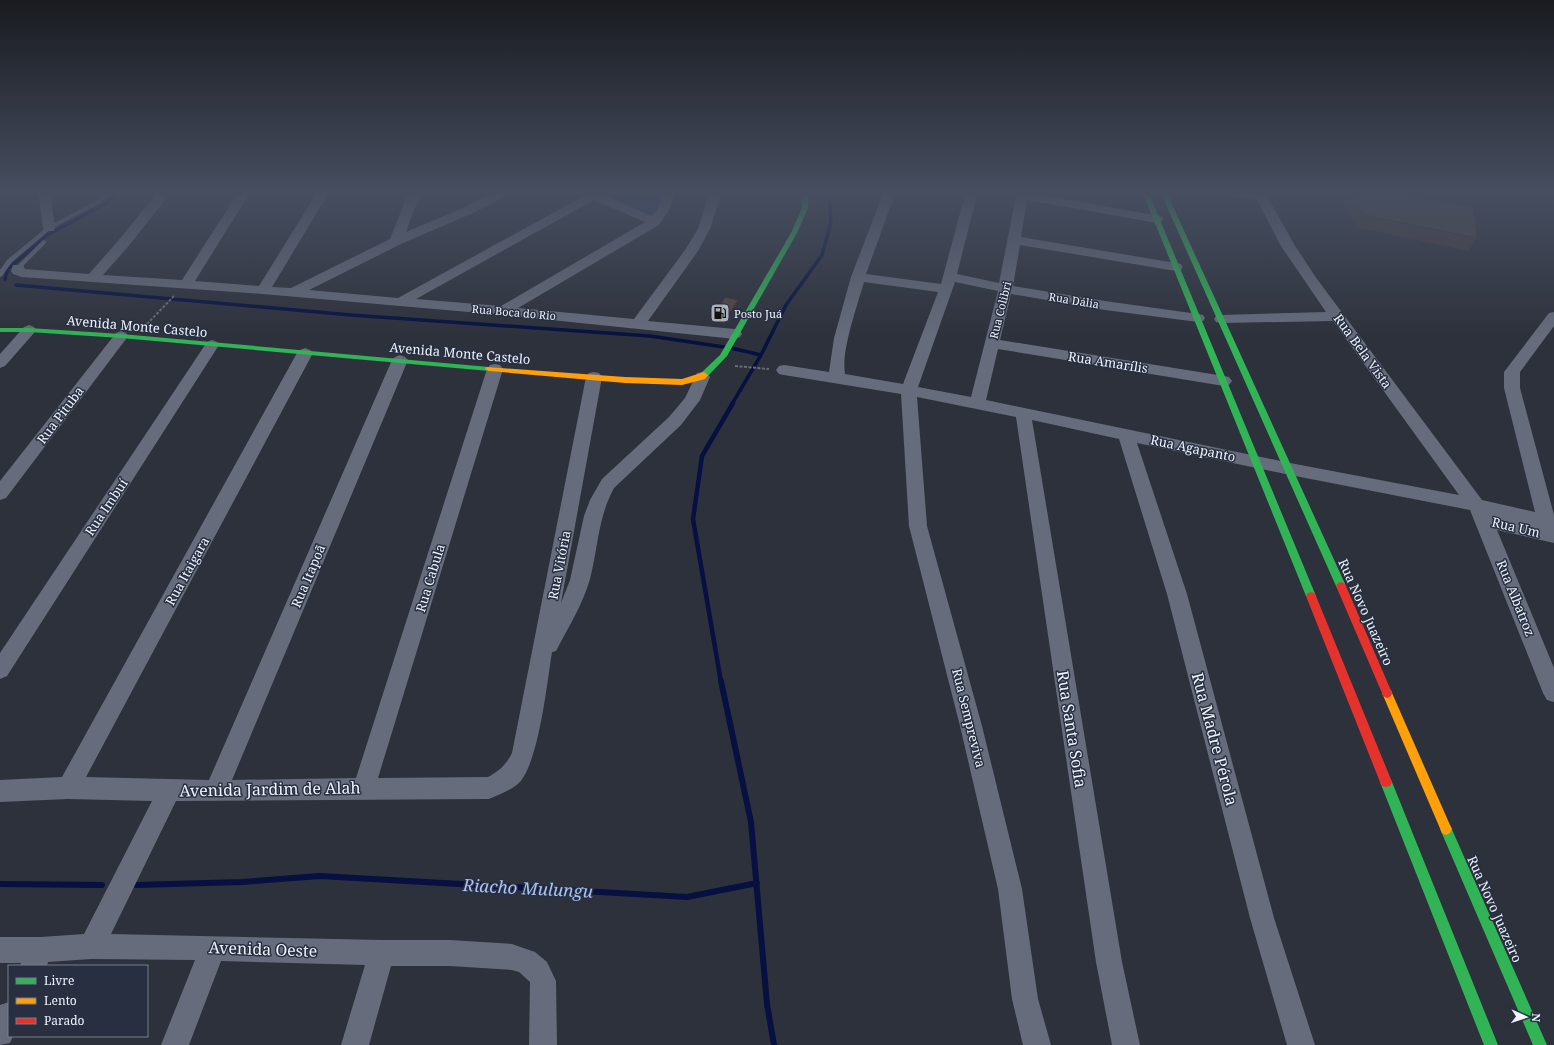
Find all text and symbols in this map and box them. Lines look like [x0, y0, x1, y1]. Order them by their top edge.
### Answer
street label: Rua Colibri [986, 279, 1014, 340]
street label: Rua Dália [1048, 289, 1100, 311]
street label: Rua Boca do Rio [471, 301, 557, 323]
fuel station icon: Posto Juá [709, 302, 731, 324]
place label: Posto Juá [734, 306, 782, 321]
street label: Rua Bela Vista [1330, 310, 1396, 392]
street label: Avenida Monte Castelo [66, 311, 208, 341]
street label: Avenida Monte Castelo [389, 338, 531, 368]
street label: Rua Amarílis [1067, 347, 1149, 377]
street label: Rua Pituba [32, 383, 88, 447]
street label: Rua Agapanto [1149, 430, 1237, 466]
street label: Rua Imbuí [80, 474, 132, 539]
street label: Rua Um [1490, 513, 1542, 541]
street label: Rua Vitória [543, 529, 575, 601]
street label: Rua Itaigara [161, 533, 213, 609]
street label: Rua Itapoã [287, 542, 329, 610]
street label: Rua Cabula [411, 542, 449, 614]
street label: Rua Novo Juazeiro [1334, 556, 1398, 668]
street label: Rua Albatroz [1493, 557, 1539, 639]
street label: Rua Sempreviva [948, 667, 990, 769]
street label: Rua Santa Sofia [1052, 669, 1092, 789]
street label: Rua Madre Pérola [1187, 670, 1243, 808]
street label: Avenida Jardim de Alah [179, 776, 361, 802]
street label: Rua Novo Juazeiro [1463, 853, 1527, 965]
water label: Riacho Mulungu [461, 873, 594, 903]
street label: Avenida Oeste [208, 936, 318, 962]
legend [8, 965, 148, 1037]
text: Livre [44, 972, 74, 989]
text: Lento [44, 992, 77, 1009]
north arrow [1506, 997, 1546, 1037]
text: Parado [44, 1012, 85, 1029]
text: N [1529, 1013, 1544, 1023]

